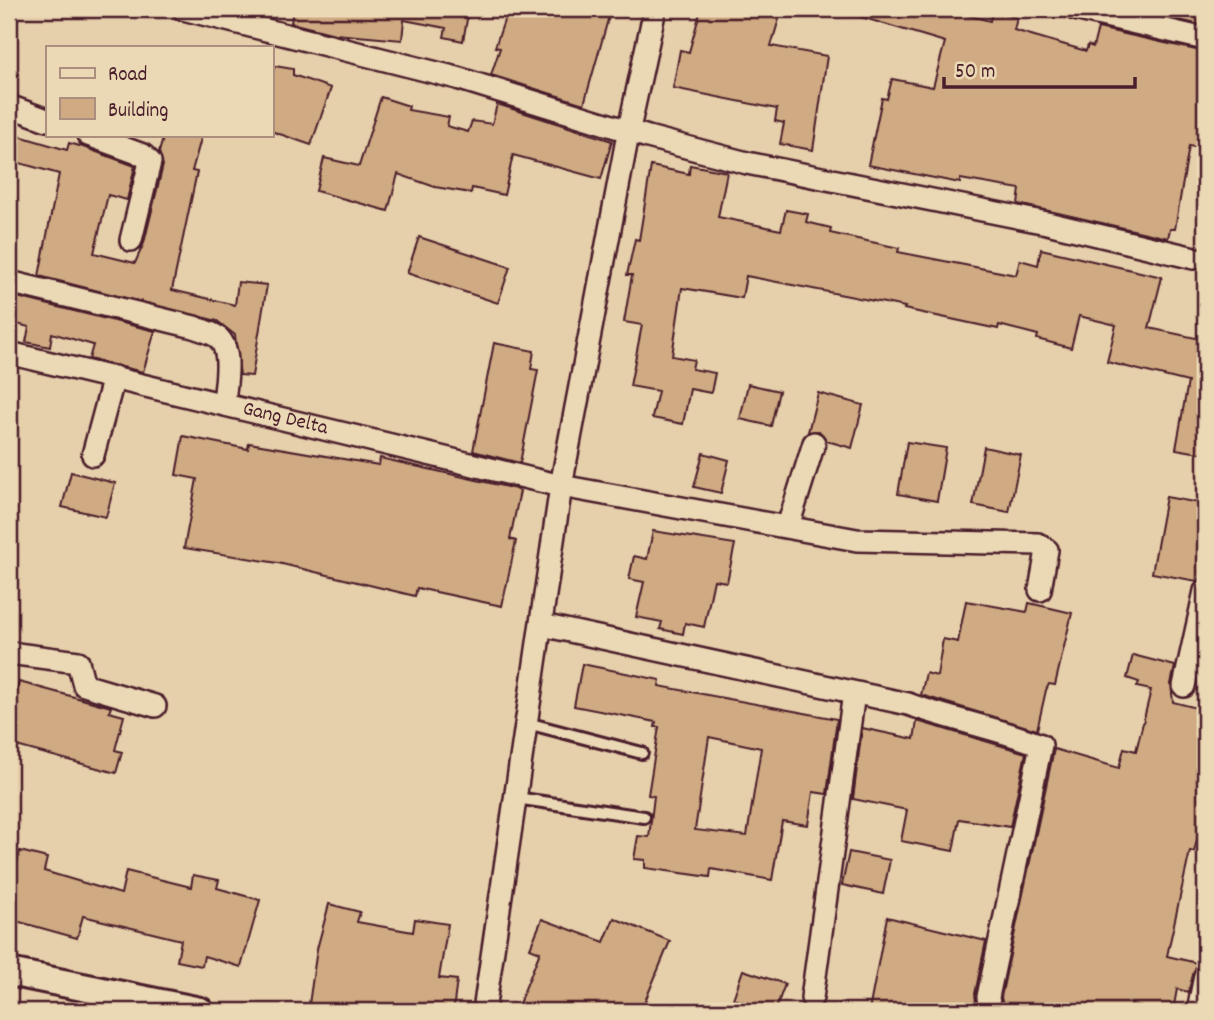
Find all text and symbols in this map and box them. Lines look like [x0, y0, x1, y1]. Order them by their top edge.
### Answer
legend [46, 46, 273, 136]
scale bar [944, 46, 1135, 90]
text: 50 m [955, 58, 995, 88]
text: Road [108, 61, 147, 91]
text: Building [108, 97, 168, 127]
street label: Gang Delta [239, 395, 332, 445]

